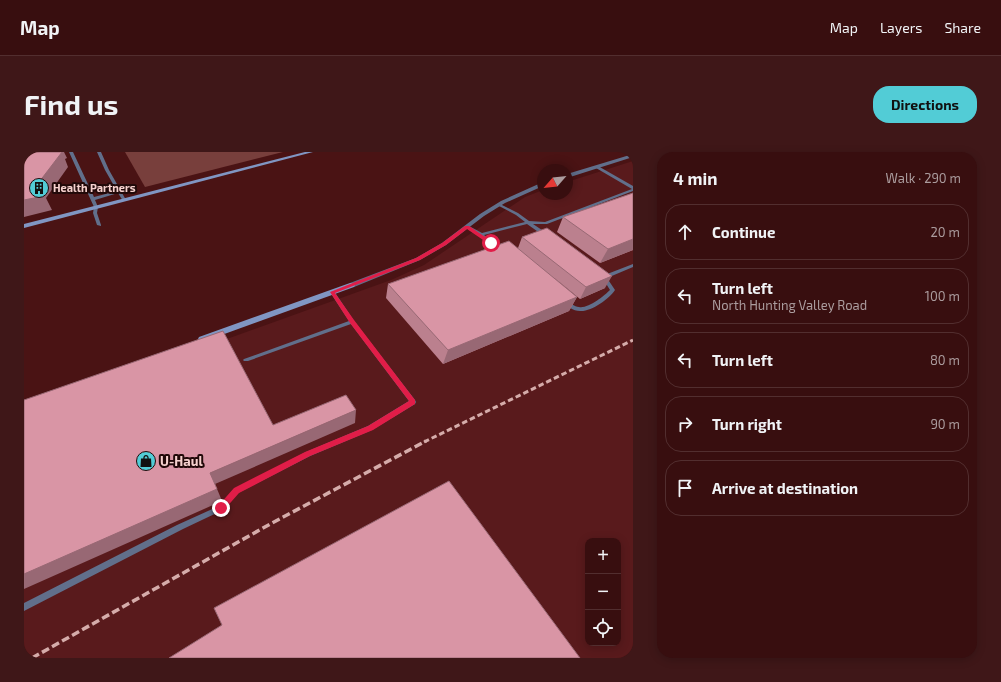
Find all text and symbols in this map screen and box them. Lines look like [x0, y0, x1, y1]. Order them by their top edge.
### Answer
text: Map [20, 16, 60, 39]
text: Map [830, 19, 858, 36]
text: Layers [880, 19, 922, 36]
text: Share [944, 19, 981, 36]
button: Directions [873, 86, 977, 123]
text: Find us [24, 87, 118, 121]
north arrow [537, 164, 573, 200]
text: 4 min [673, 168, 717, 188]
text: Walk · 290 m [886, 170, 961, 186]
building icon: Health Partners [28, 177, 50, 199]
place label: Health Partners [53, 181, 136, 194]
icon: ahead [674, 221, 696, 243]
text: Continue [712, 223, 775, 241]
text: 20 m [931, 224, 960, 240]
route start [482, 234, 500, 252]
text: Turn left [712, 279, 773, 297]
icon: left [674, 285, 696, 307]
text: 100 m [925, 288, 960, 304]
text: North Hunting Valley Road [712, 297, 867, 313]
icon: left [674, 349, 696, 371]
text: Turn left [712, 351, 773, 369]
text: 80 m [930, 352, 960, 368]
icon: right [674, 413, 696, 435]
text: Turn right [712, 415, 782, 433]
text: 90 m [930, 416, 960, 432]
shop icon: U-Haul [135, 450, 157, 472]
place label: U-Haul [160, 453, 203, 469]
icon: arrive [674, 477, 696, 499]
text: Arrive at destination [712, 479, 858, 497]
route end [212, 499, 230, 517]
map controls [585, 538, 621, 646]
button: + [585, 538, 621, 574]
button: − [585, 574, 621, 610]
button: locate [585, 610, 621, 646]

